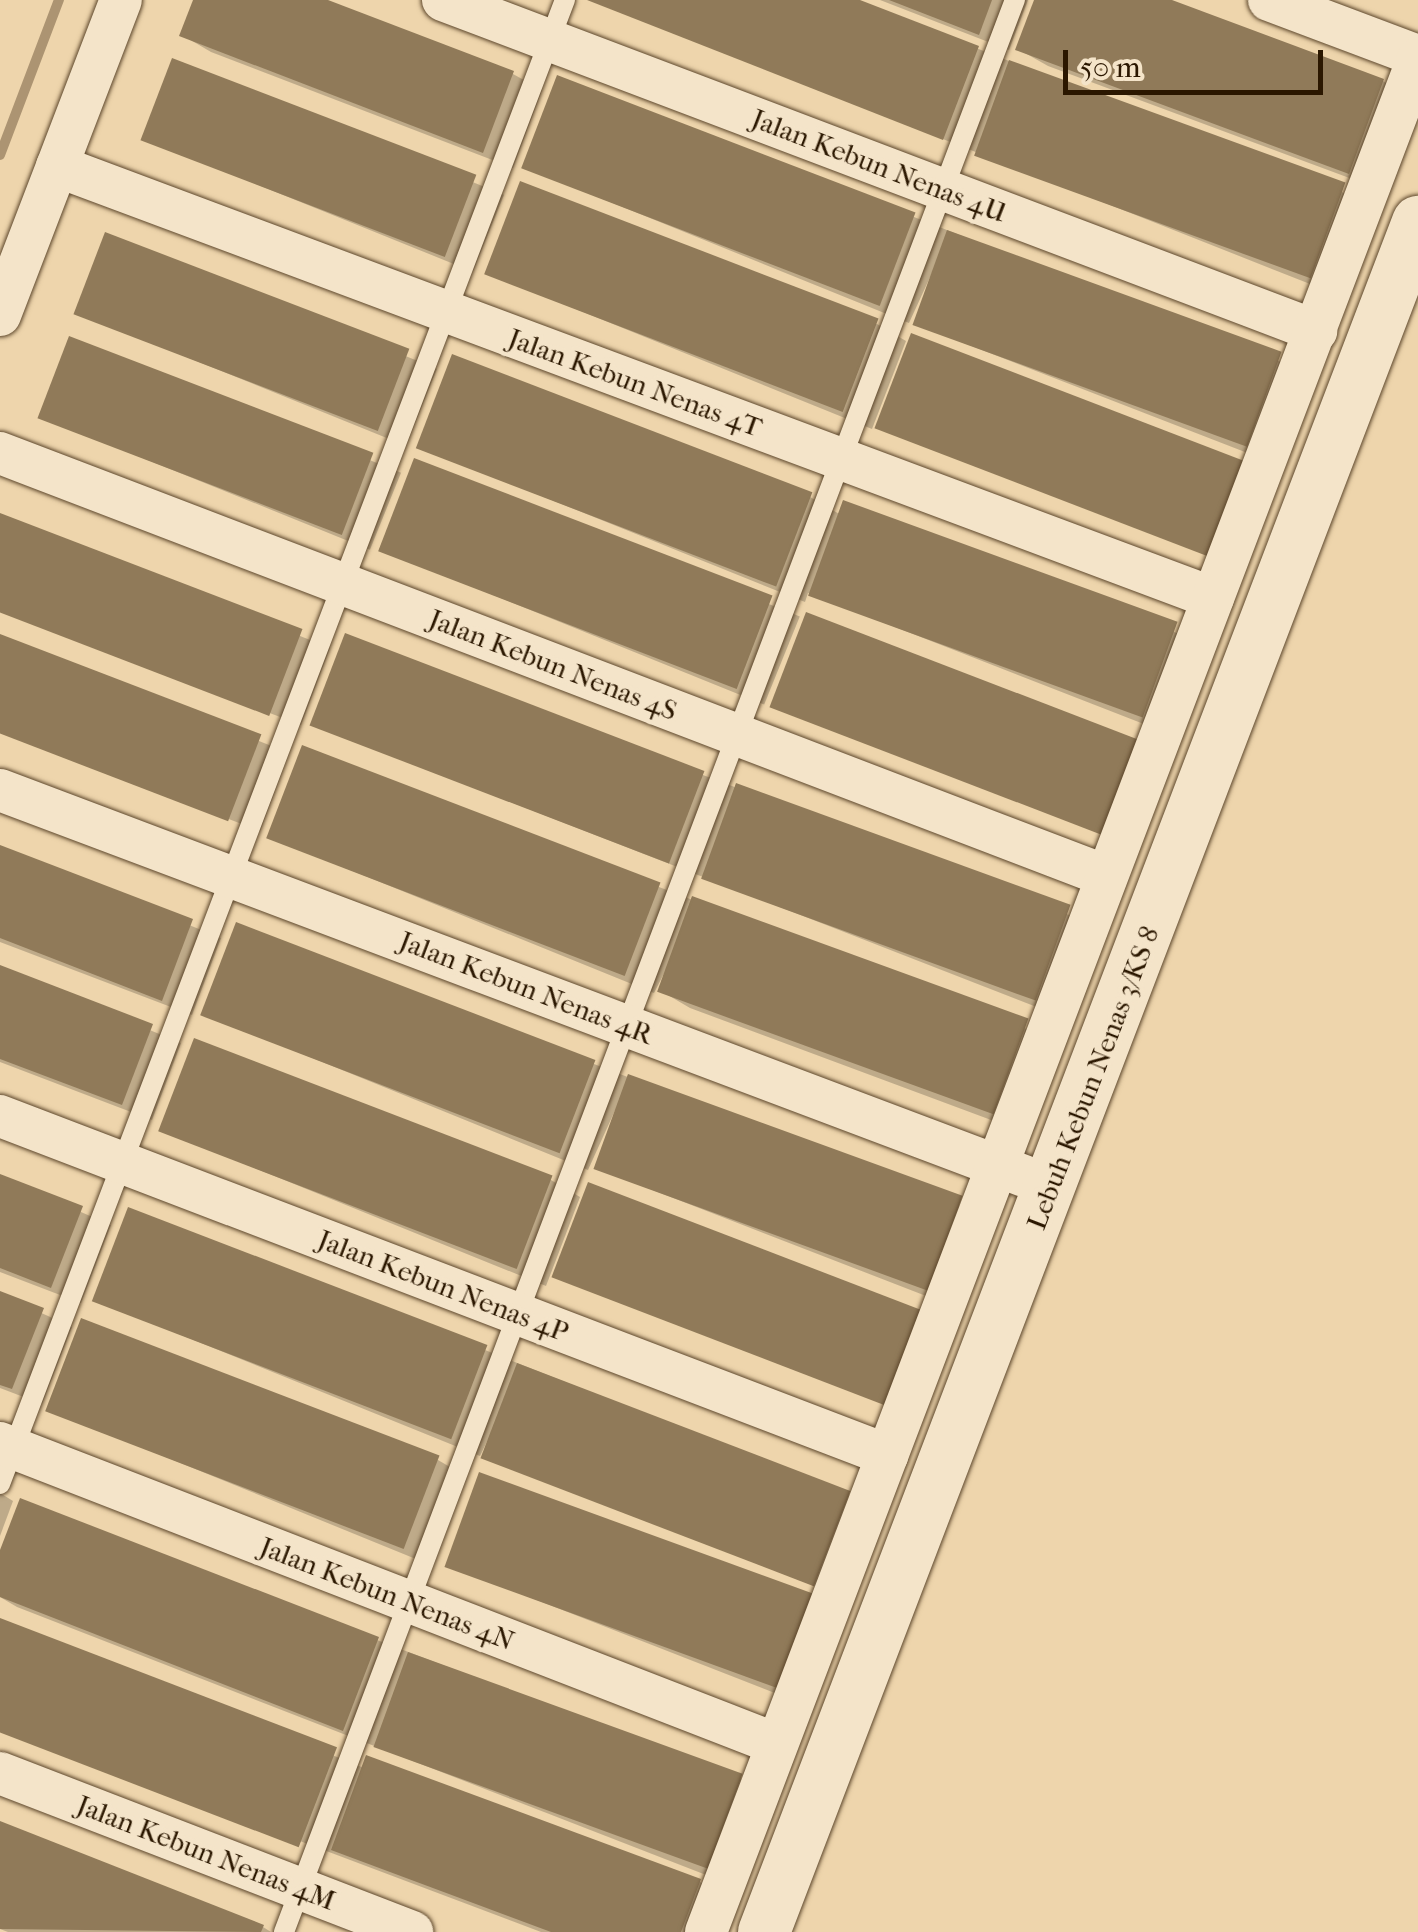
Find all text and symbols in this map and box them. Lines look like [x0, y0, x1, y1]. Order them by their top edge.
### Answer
scale bar [1068, 30, 1328, 92]
text: 50 m [1080, 50, 1141, 85]
street label: Jalan Kebun Nenas 4U [747, 102, 1011, 230]
street label: Jalan Kebun Nenas 4T [503, 321, 767, 445]
street label: Jalan Kebun Nenas 4S [424, 602, 682, 728]
street label: Lebuh Kebun Nenas 3/KS 8 [1020, 922, 1166, 1234]
street label: Jalan Kebun Nenas 4R [394, 924, 658, 1052]
street label: Jalan Kebun Nenas 4P [313, 1223, 573, 1349]
street label: Jalan Kebun Nenas 4N [255, 1530, 519, 1658]
street label: Jalan Kebun Nenas 4M [72, 1788, 340, 1918]

